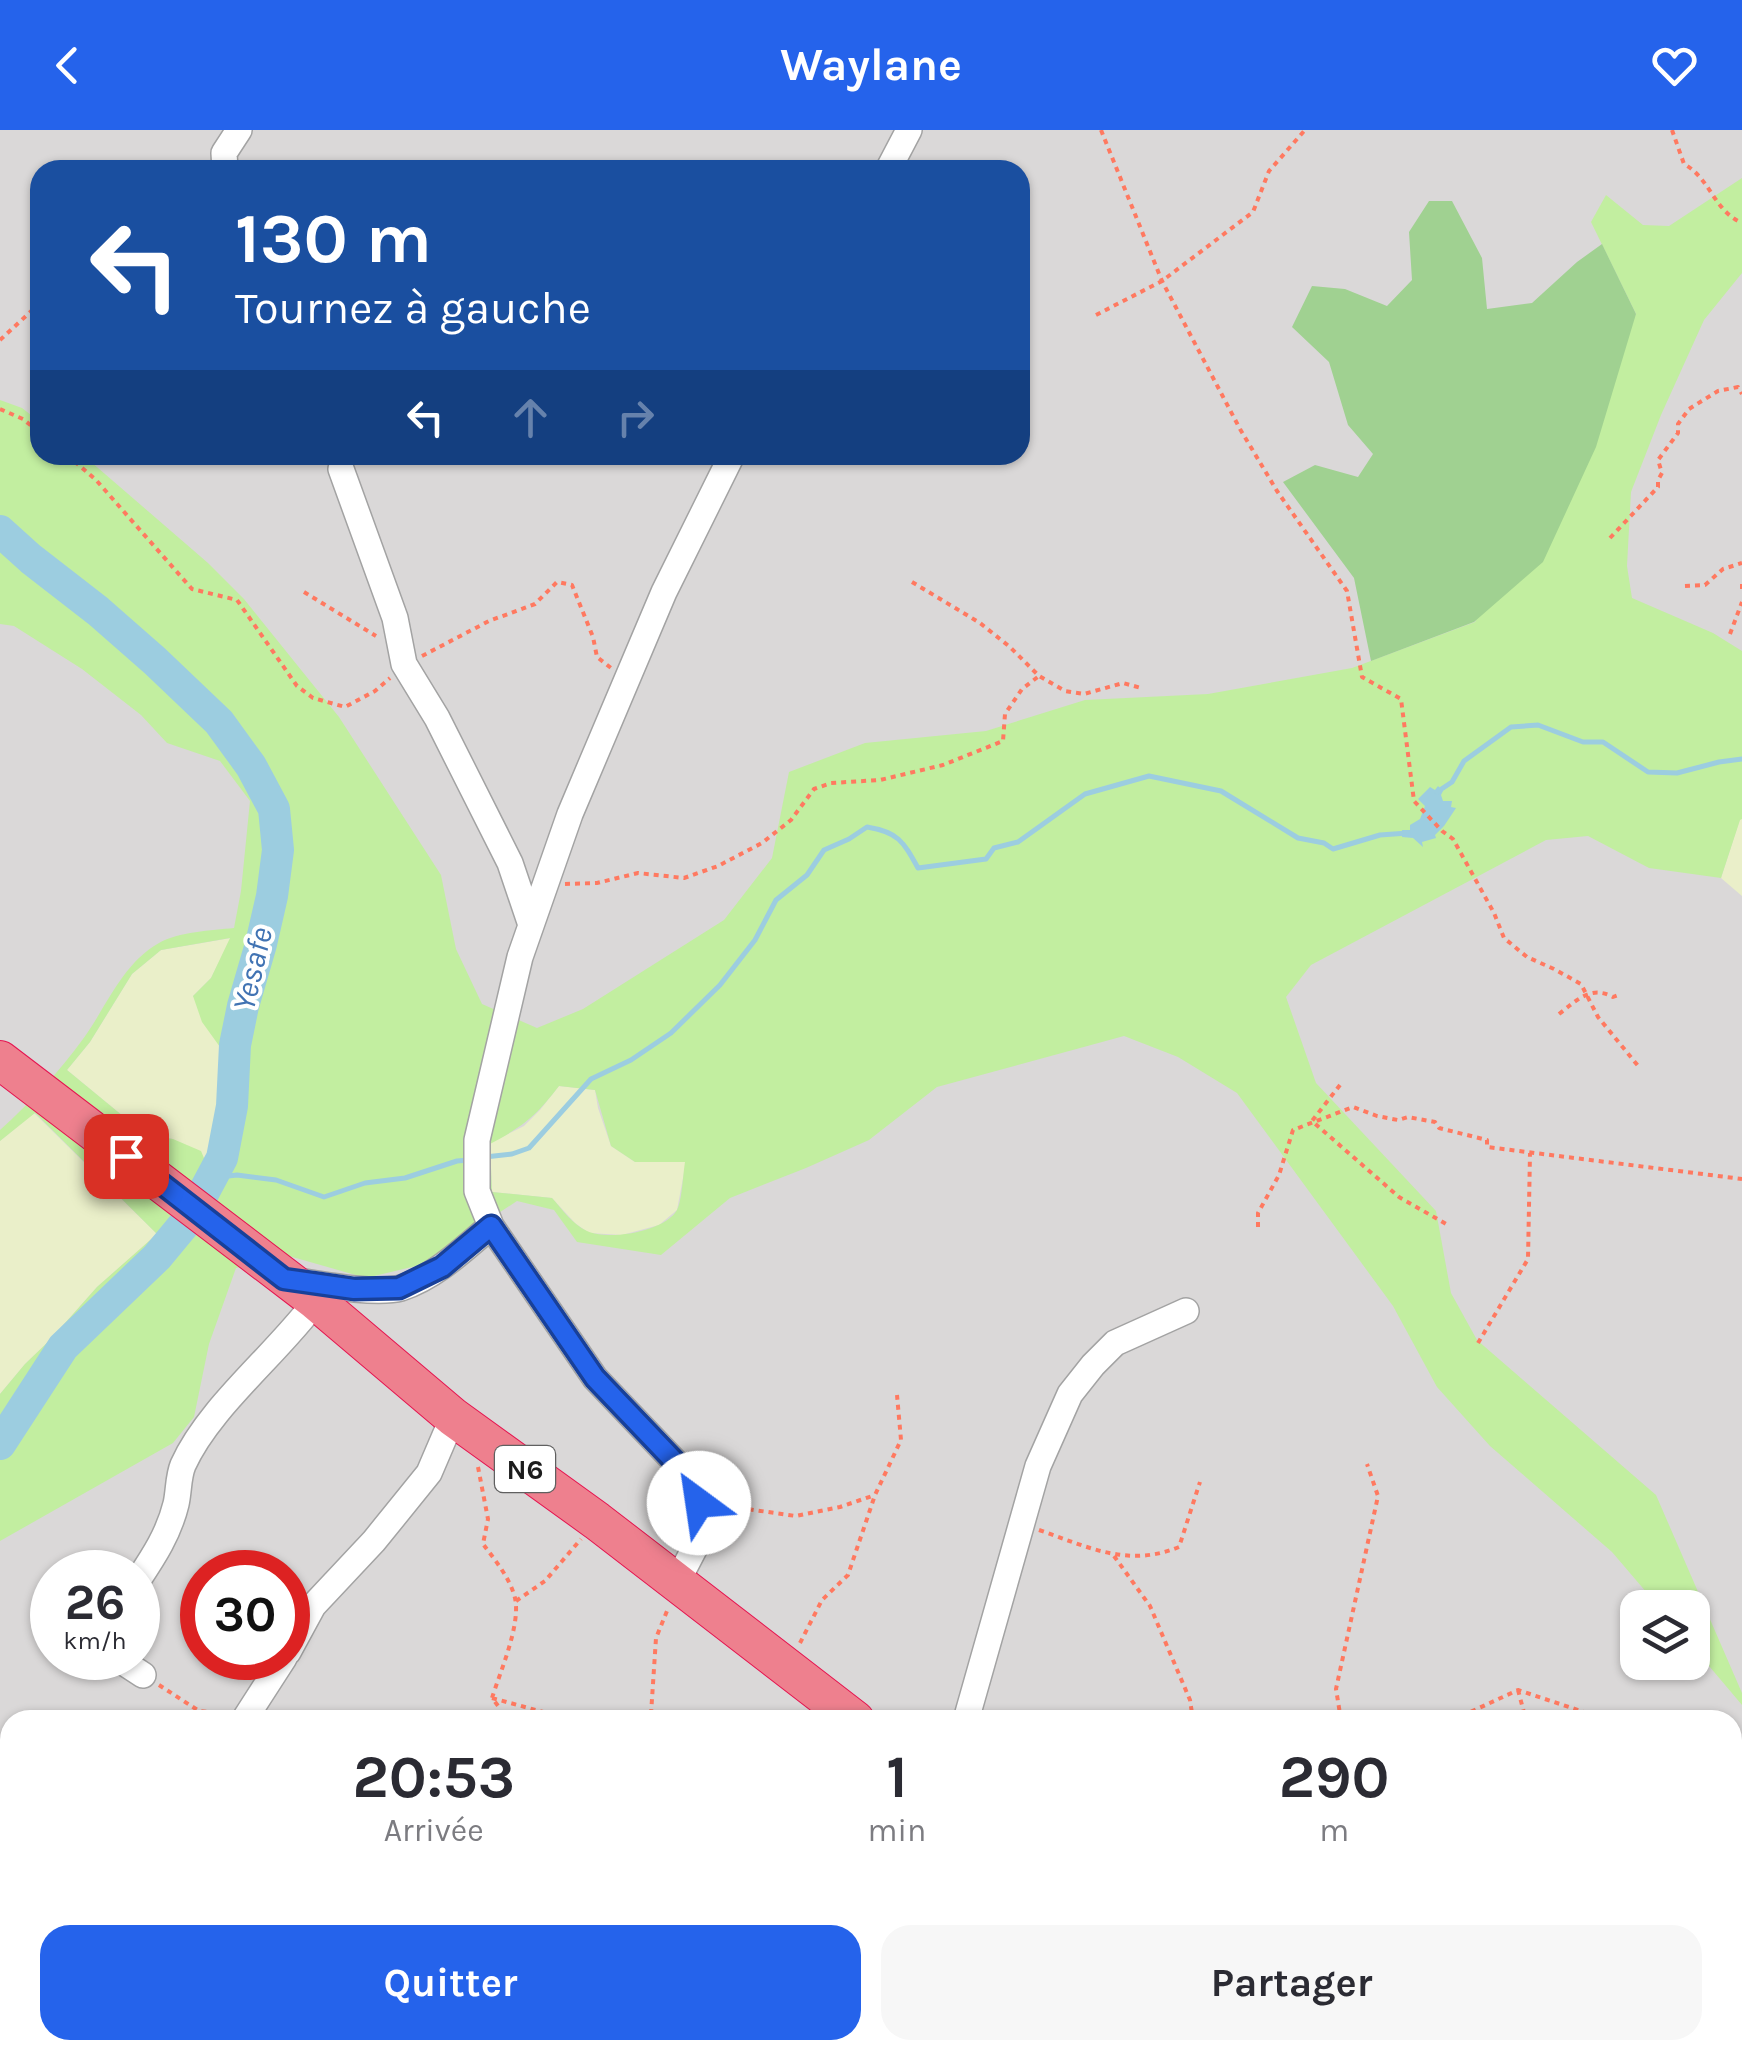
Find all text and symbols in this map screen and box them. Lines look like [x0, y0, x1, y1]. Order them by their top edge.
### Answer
icon: back [40, 38, 95, 93]
icon: heart [1647, 38, 1702, 93]
text: Waylane [780, 39, 962, 91]
text: 130 m [235, 198, 432, 280]
icon: left [70, 200, 200, 330]
text: Tournez à gauche [235, 282, 591, 334]
icon: left [398, 390, 453, 445]
icon: ahead [503, 390, 558, 445]
icon: right [608, 390, 663, 445]
water label: Yesafe [225, 924, 280, 1015]
pin [84, 1114, 169, 1199]
icon: arrive [99, 1129, 154, 1184]
road number: N6 [495, 1446, 555, 1492]
position arrow [647, 1451, 751, 1555]
speed limit sign: 30 [180, 1550, 310, 1680]
text: 26 [65, 1573, 125, 1632]
map controls [1620, 1590, 1710, 1680]
button: layers [1620, 1590, 1710, 1680]
text: km/h [63, 1626, 127, 1655]
text: 20:53 [352, 1742, 515, 1812]
text: 1 [886, 1742, 908, 1812]
text: 290 [1279, 1742, 1390, 1812]
text: Arrivée [384, 1812, 484, 1849]
text: min [867, 1812, 926, 1849]
text: m [1319, 1812, 1349, 1849]
button: Quitter [40, 1925, 861, 2040]
button: Partager [881, 1925, 1702, 2040]

